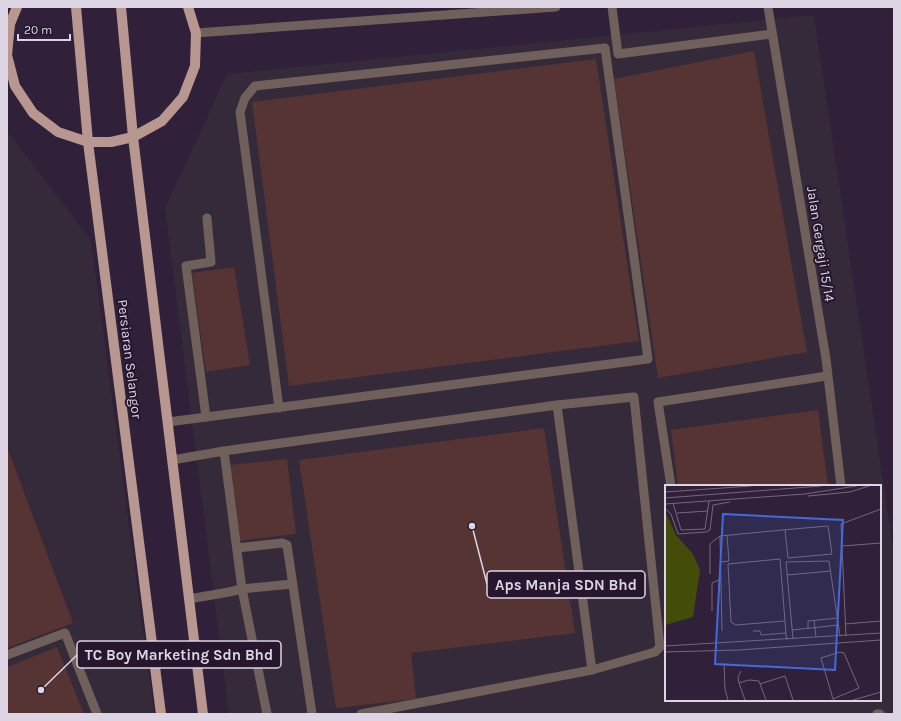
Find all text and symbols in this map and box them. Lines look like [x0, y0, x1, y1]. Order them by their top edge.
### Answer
scale bar [18, 16, 70, 42]
text: 20 m [24, 23, 52, 37]
street label: Jalan Gergaji 15/14 [803, 185, 838, 303]
street label: Persiaran Selangor [114, 298, 145, 421]
inset map [665, 485, 881, 701]
callout: Aps Manja SDN Bhd [487, 571, 645, 598]
text: Aps Manja SDN Bhd [495, 576, 637, 594]
callout: TC Boy Marketing Sdn Bhd [77, 641, 281, 668]
text: TC Boy Marketing Sdn Bhd [85, 646, 273, 664]

